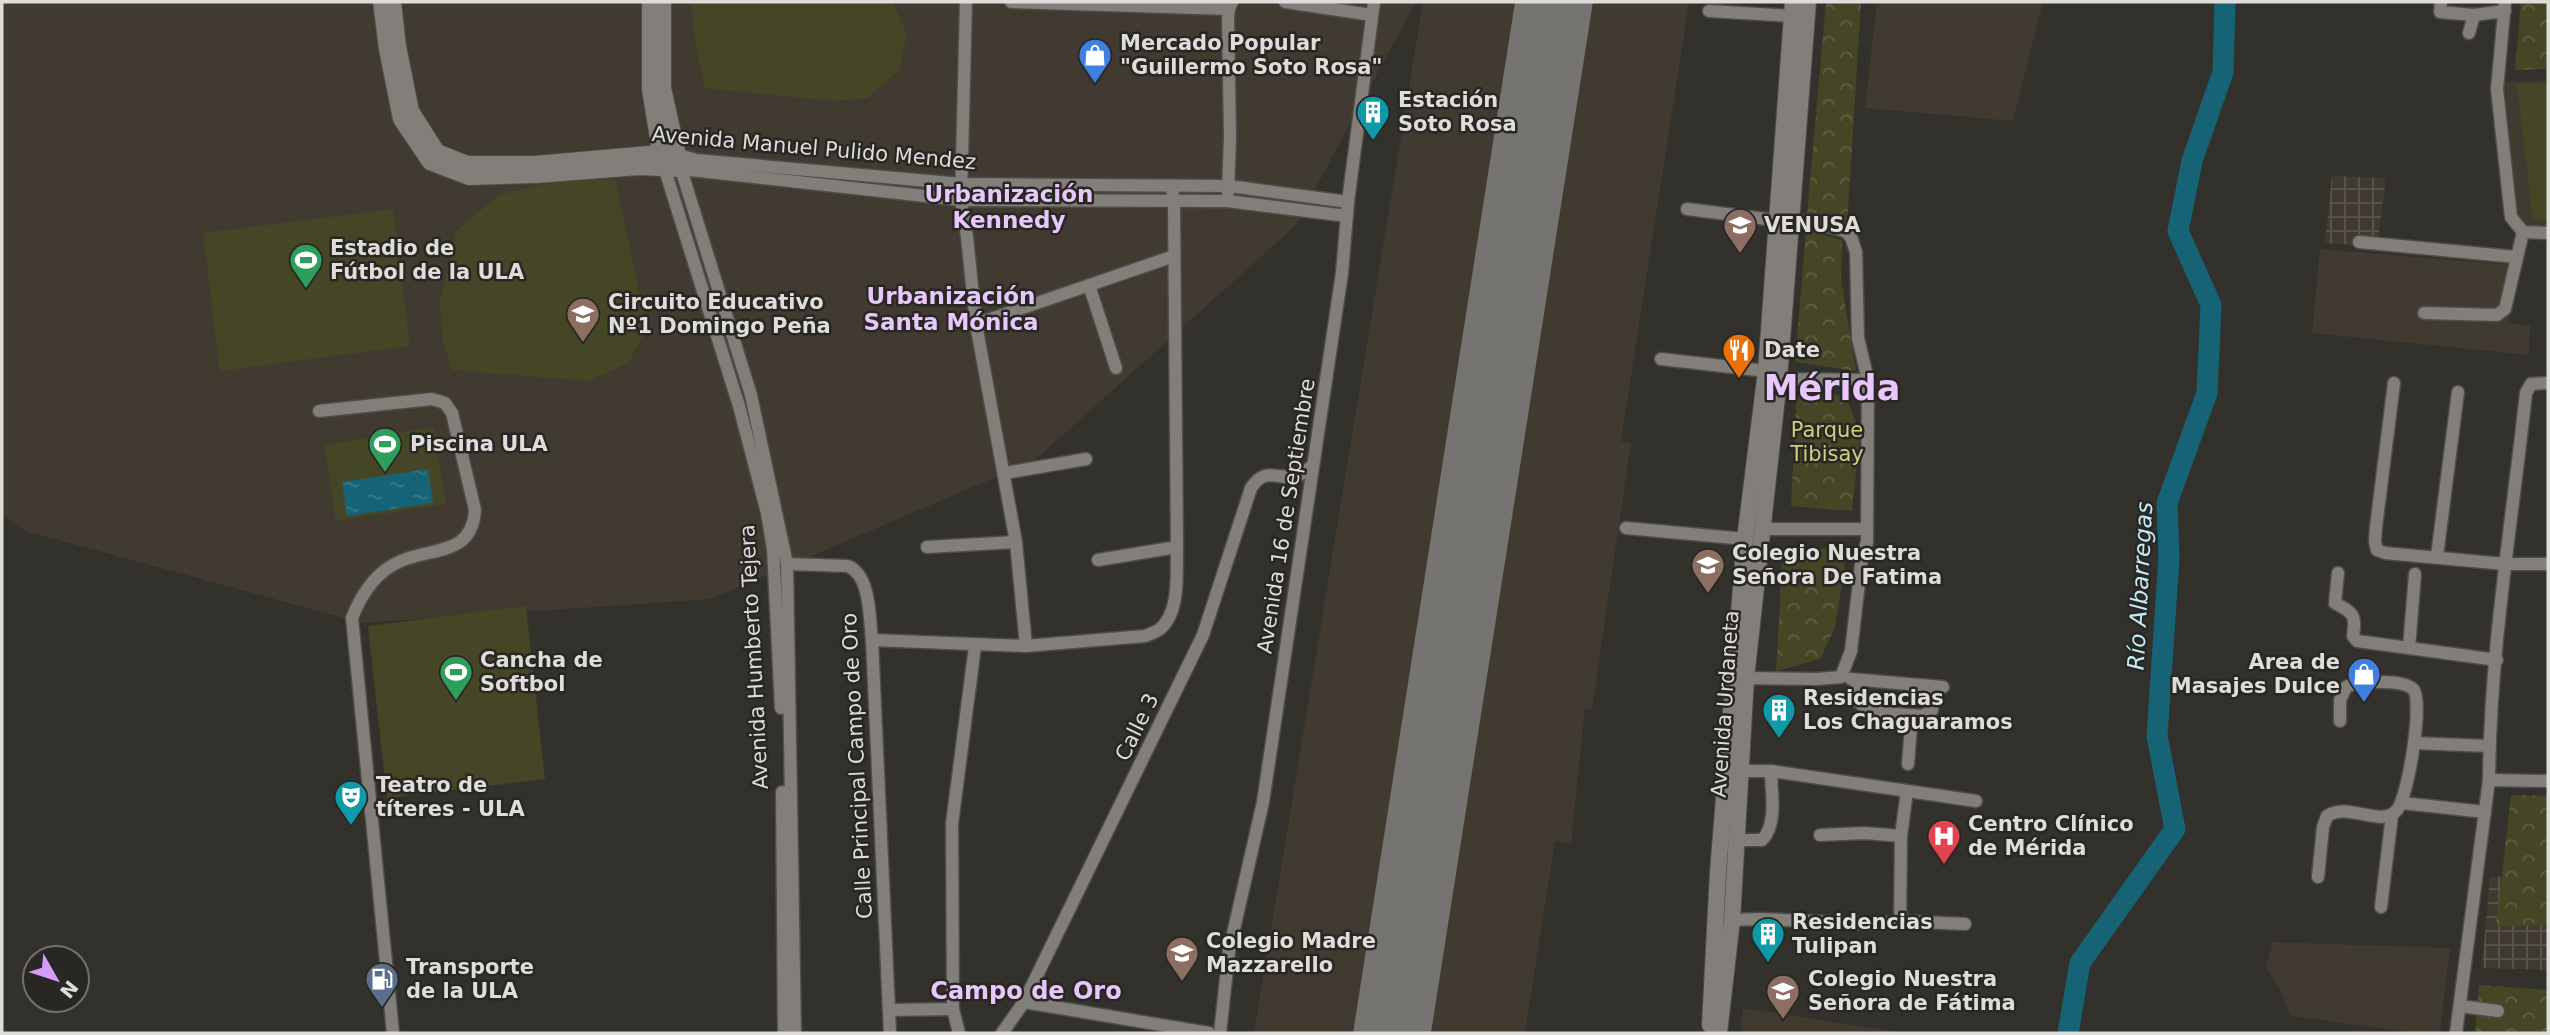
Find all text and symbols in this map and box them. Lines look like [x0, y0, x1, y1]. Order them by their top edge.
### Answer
place label: Mercado Popular "Guillermo Soto Rosa" [1120, 31, 1382, 79]
shop icon: Mercado Popular "Guillermo Soto Rosa" [1076, 36, 1114, 85]
place label: Estación Soto Rosa [1398, 88, 1517, 136]
building icon: Estación Soto Rosa [1354, 93, 1392, 142]
street label: Avenida Manuel Pulido Mendez [651, 122, 977, 174]
district label: Urbanización Kennedy [925, 181, 1093, 233]
school or university icon: VENUSA [1721, 206, 1759, 255]
place label: VENUSA [1764, 213, 1861, 237]
place label: Estadio de Fútbol de la ULA [330, 236, 525, 284]
sports icon: Estadio de Fútbol de la ULA [287, 241, 325, 290]
district label: Urbanización Santa Mónica [863, 283, 1039, 335]
place label: Circuito Educativo Nº1 Domingo Peña [608, 290, 831, 338]
school or university icon: Circuito Educativo Nº1 Domingo Peña [564, 295, 602, 344]
restaurant icon: Date [1720, 331, 1758, 380]
place label: Date [1764, 338, 1820, 362]
district label: Mérida [1764, 368, 1900, 408]
street label: Avenida 16 de Septiembre [1252, 377, 1320, 655]
park label: Parque Tibisay [1789, 418, 1864, 466]
sports icon: Piscina ULA [366, 425, 404, 474]
place label: Piscina ULA [410, 432, 549, 456]
water label: Río Albarregas [2123, 501, 2157, 671]
street label: Avenida Humberto Tejera [735, 524, 773, 790]
place label: Colegio Nuestra Señora De Fatima [1732, 541, 1942, 589]
school or university icon: Colegio Nuestra Señora De Fatima [1689, 546, 1727, 595]
street label: Avenida Urdaneta [1706, 610, 1744, 798]
street label: Calle Principal Campo de Oro [837, 612, 877, 920]
place label: Cancha de Softbol [480, 648, 603, 696]
place label: Area de Masajes Dulce [2171, 650, 2340, 698]
sports icon: Cancha de Softbol [437, 653, 475, 702]
shop icon: Area de Masajes Dulce [2345, 655, 2383, 704]
place label: Residencias Los Chaguaramos [1803, 686, 2013, 734]
street label: Calle 3 [1110, 689, 1164, 765]
building icon: Residencias Los Chaguaramos [1760, 691, 1798, 740]
place label: Teatro de títeres - ULA [376, 773, 525, 821]
theatre icon: Teatro de títeres - ULA [332, 778, 370, 827]
place label: Centro Clínico de Mérida [1968, 812, 2134, 860]
hospital icon: Centro Clínico de Mérida [1925, 817, 1963, 866]
place label: Residencias Tulipan [1792, 910, 1933, 958]
building icon: Residencias Tulipan [1749, 915, 1787, 964]
place label: Colegio Madre Mazzarello [1206, 929, 1376, 977]
school or university icon: Colegio Madre Mazzarello [1163, 934, 1201, 983]
north arrow [21, 944, 91, 1014]
place label: Transporte de la ULA [406, 955, 534, 1003]
fuel station icon: Transporte de la ULA [363, 960, 401, 1009]
place label: Colegio Nuestra Señora de Fátima [1808, 967, 2016, 1015]
school or university icon: Colegio Nuestra Señora de Fátima [1764, 972, 1802, 1021]
text: N [56, 977, 83, 1003]
district label: Campo de Oro [930, 977, 1122, 1005]

